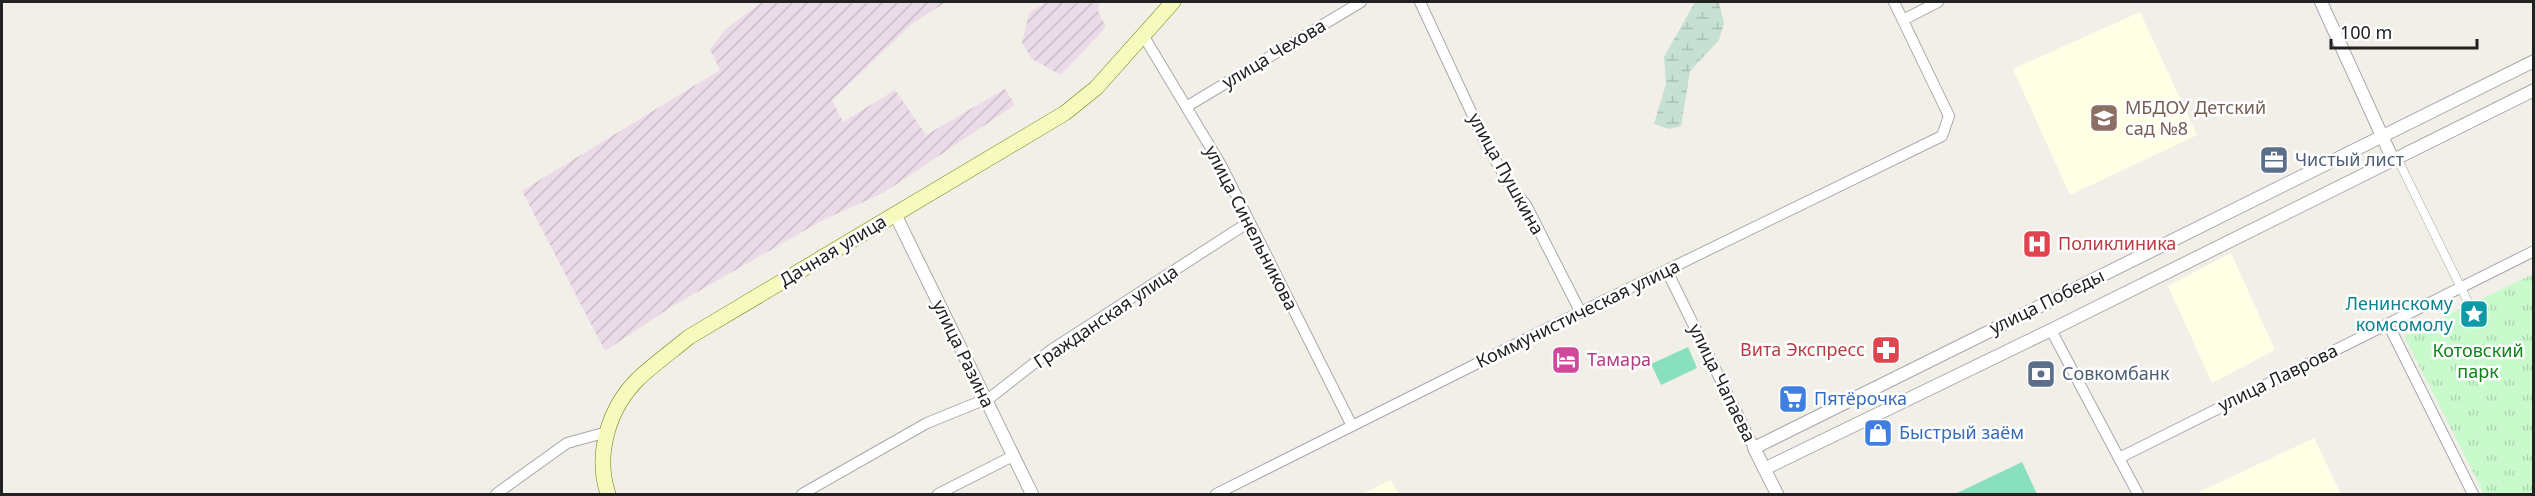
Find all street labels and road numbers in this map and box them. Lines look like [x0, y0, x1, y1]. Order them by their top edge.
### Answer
street label: улица Чехова [1217, 13, 1330, 94]
street label: улица Пушкина [1463, 108, 1550, 239]
street label: улица Синельникова [1200, 141, 1304, 314]
street label: Дачная улица [774, 209, 890, 292]
street label: Коммунистическая улица [1472, 253, 1683, 373]
street label: Гражданская улица [1029, 259, 1182, 373]
street label: улица Победы [1985, 263, 2108, 339]
street label: улица Разина [927, 296, 1000, 411]
street label: улица Чапаева [1684, 319, 1762, 446]
street label: улица Лаврова [2214, 338, 2341, 416]

